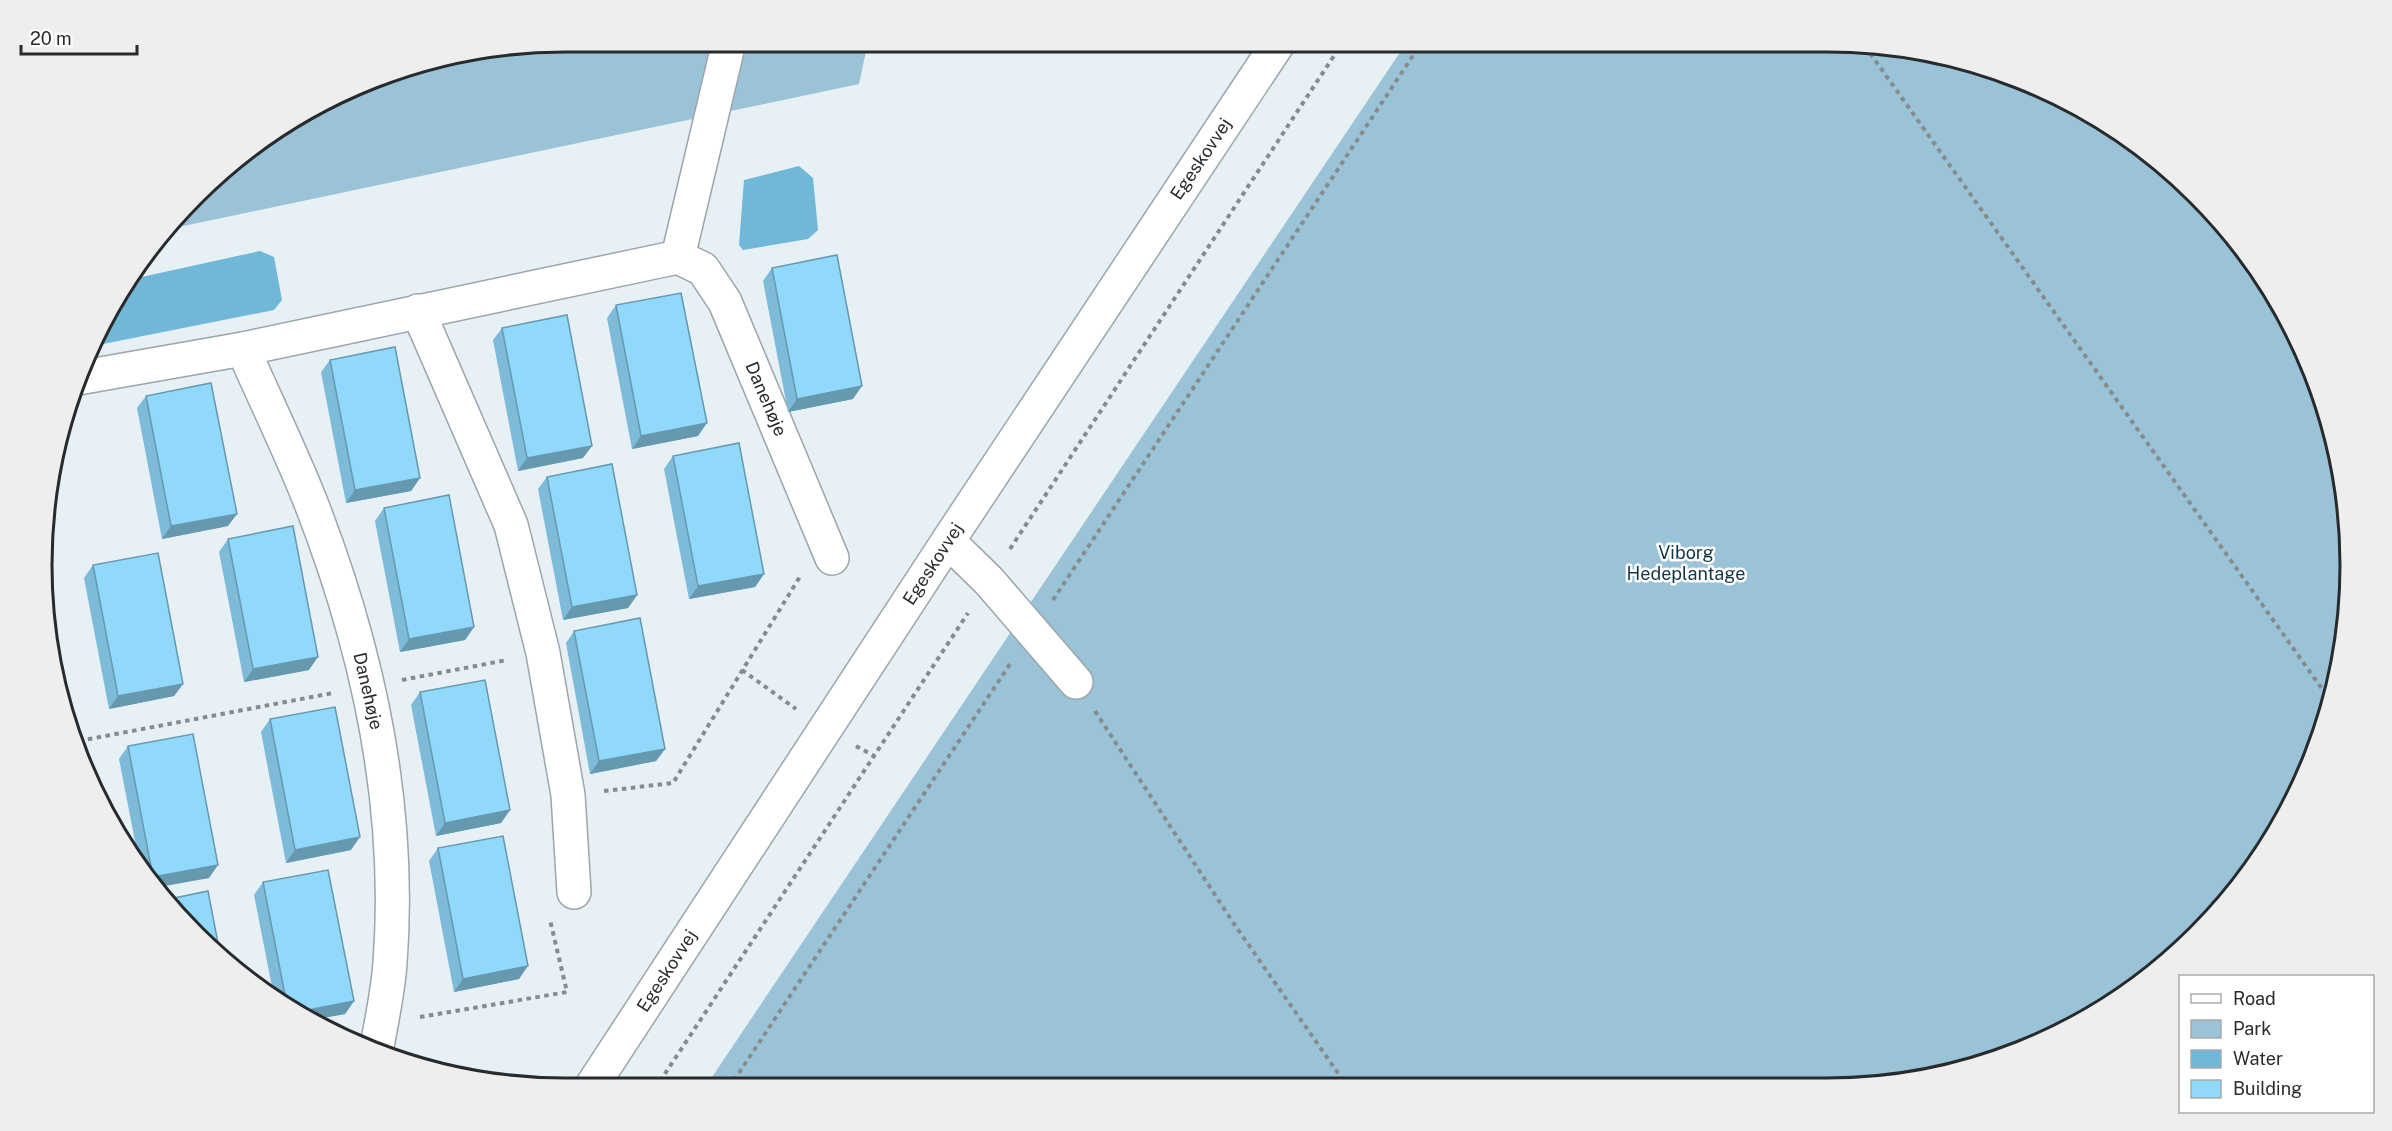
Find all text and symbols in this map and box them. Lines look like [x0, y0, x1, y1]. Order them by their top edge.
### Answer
scale bar [21, 18, 136, 56]
text: 20 m [30, 28, 72, 49]
street label: Egeskovvej [1166, 114, 1236, 203]
street label: Danehøje [741, 358, 792, 439]
street label: Egeskovvej [898, 519, 967, 609]
park label: Viborg Hedeplantage [1627, 542, 1745, 584]
street label: Danehøje [349, 650, 388, 732]
street label: Egeskovvej [632, 926, 701, 1016]
legend [2179, 975, 2374, 1113]
text: Road [2233, 988, 2276, 1009]
text: Park [2233, 1018, 2271, 1039]
text: Water [2233, 1048, 2283, 1069]
text: Building [2233, 1078, 2302, 1099]

